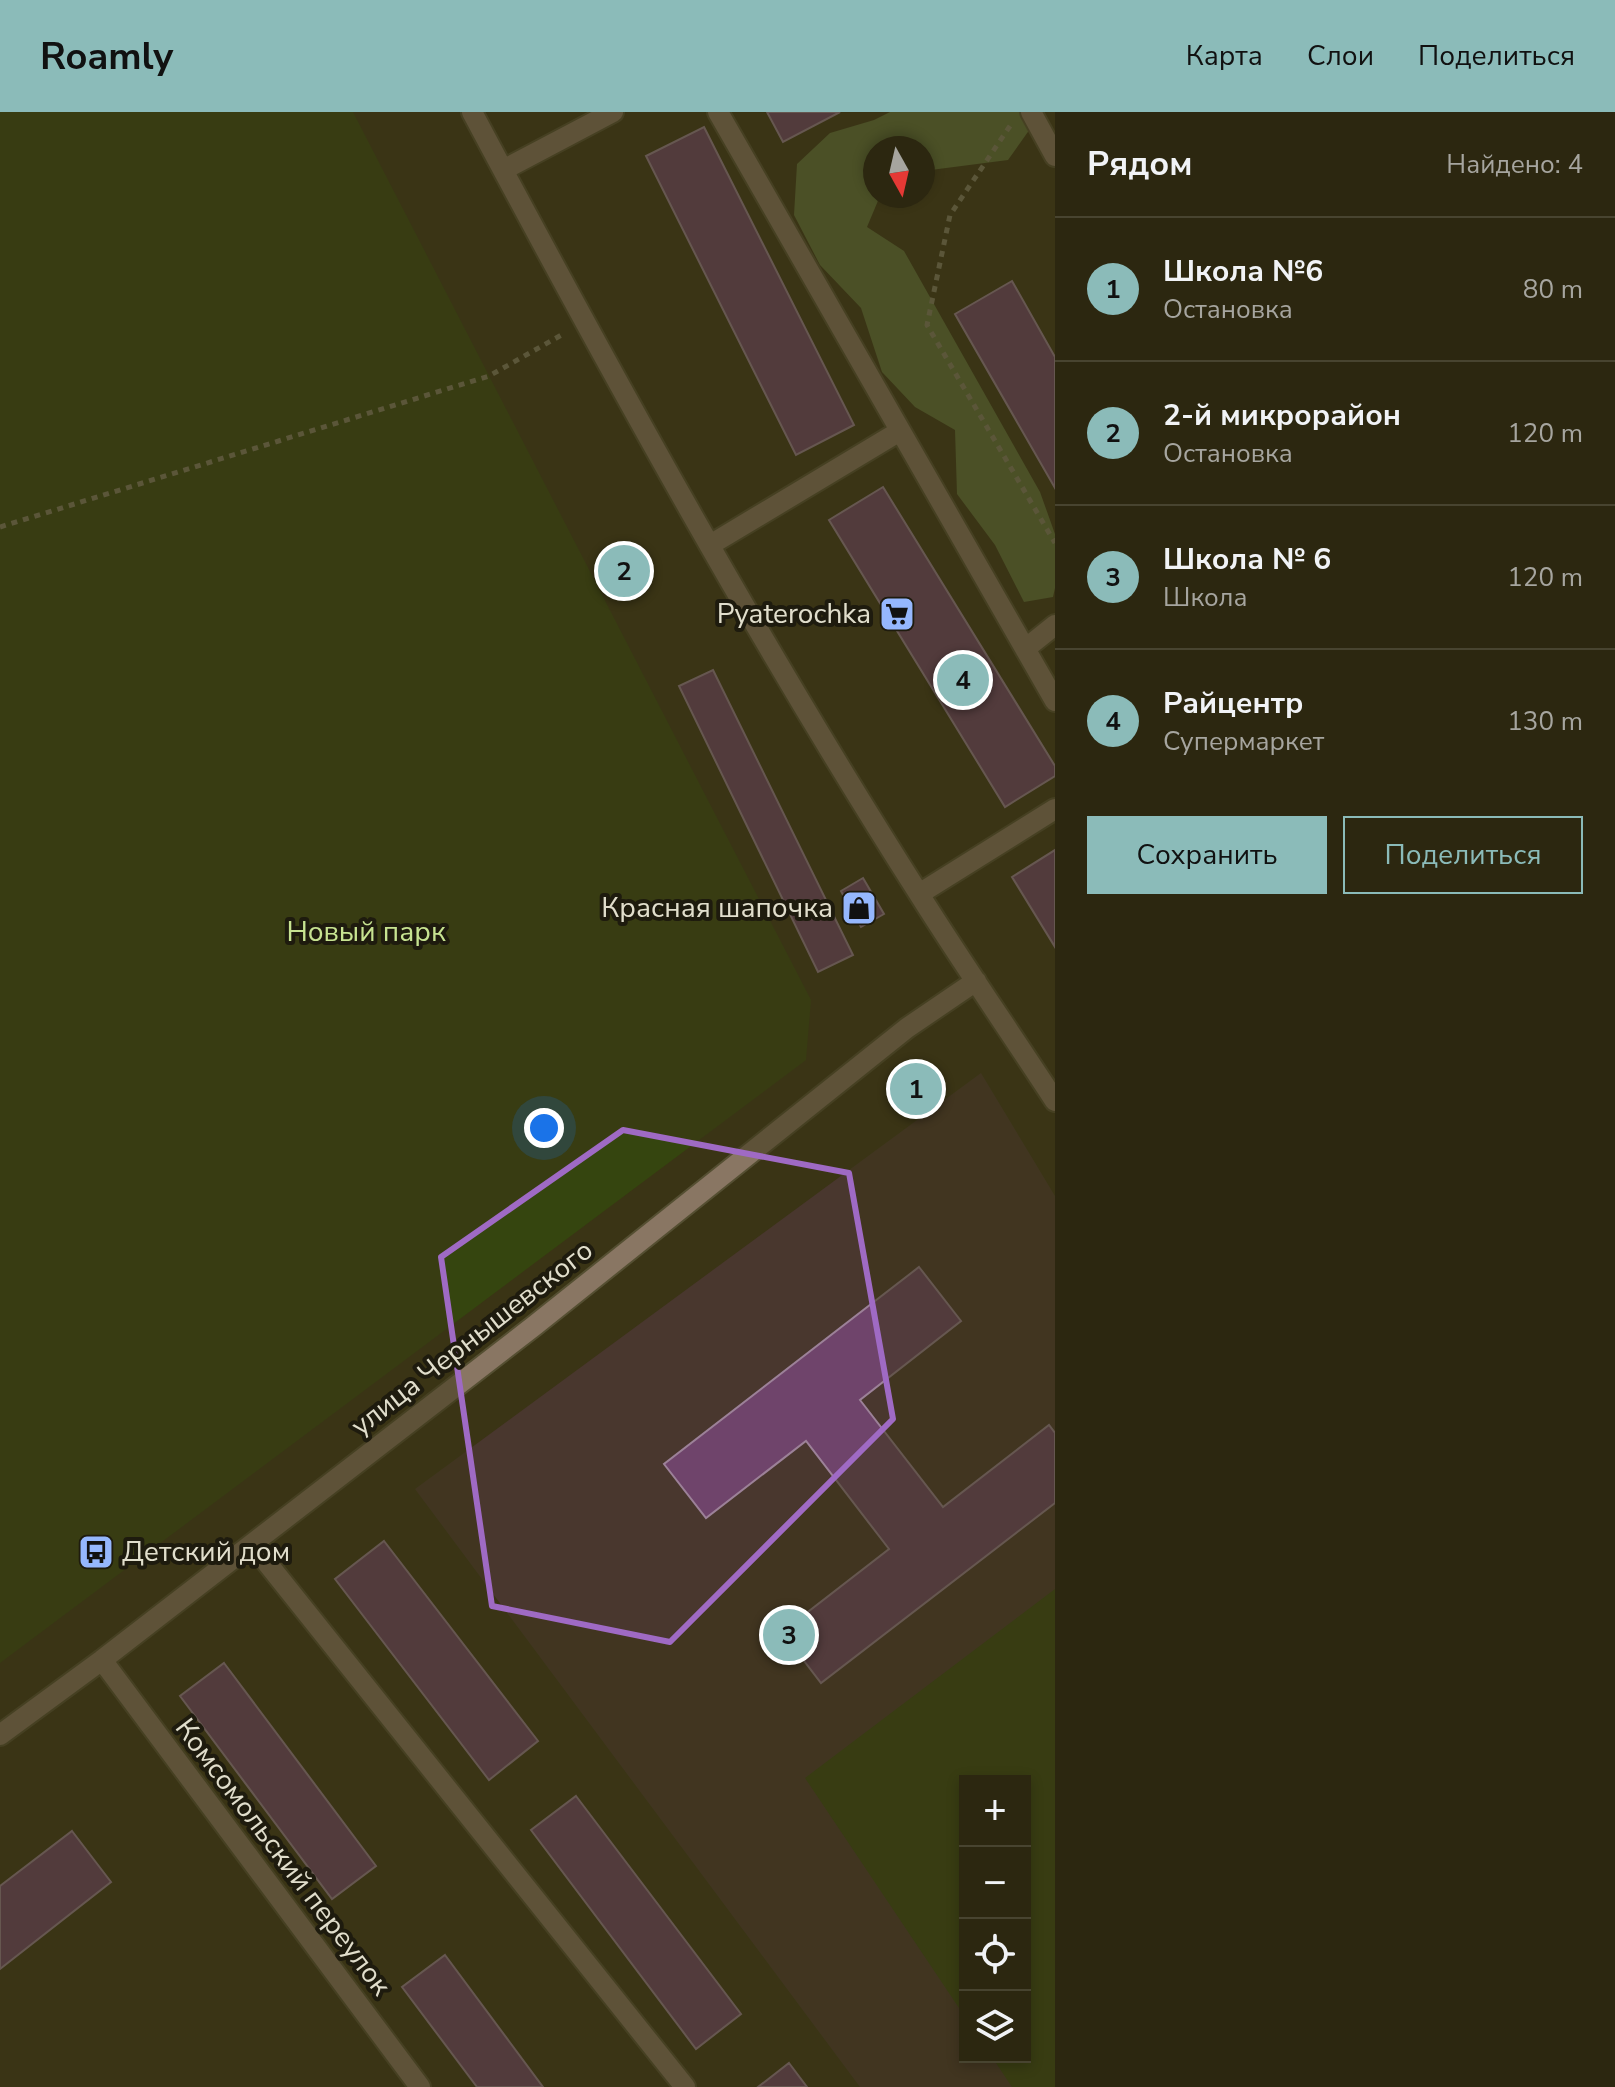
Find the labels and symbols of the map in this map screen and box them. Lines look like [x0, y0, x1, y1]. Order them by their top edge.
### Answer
north arrow [863, 136, 935, 208]
pin: 2 [598, 541, 650, 601]
place label: Pyaterochka [717, 595, 871, 633]
supermarket icon: Pyaterochka [878, 595, 916, 633]
pin: 4 [937, 650, 989, 710]
place label: Красная шапочка [601, 889, 833, 927]
shop icon: Красная шапочка [840, 889, 878, 927]
park label: Новый парк [286, 913, 446, 951]
pin: 1 [890, 1059, 942, 1119]
your location [524, 1108, 564, 1148]
street label: улица Чернышевского [343, 1231, 601, 1445]
bus stop icon: Детский дом [77, 1533, 115, 1571]
place label: Детский дом [122, 1533, 290, 1571]
pin: 3 [763, 1605, 815, 1665]
street label: Комсомольский переулок [166, 1711, 400, 2004]

